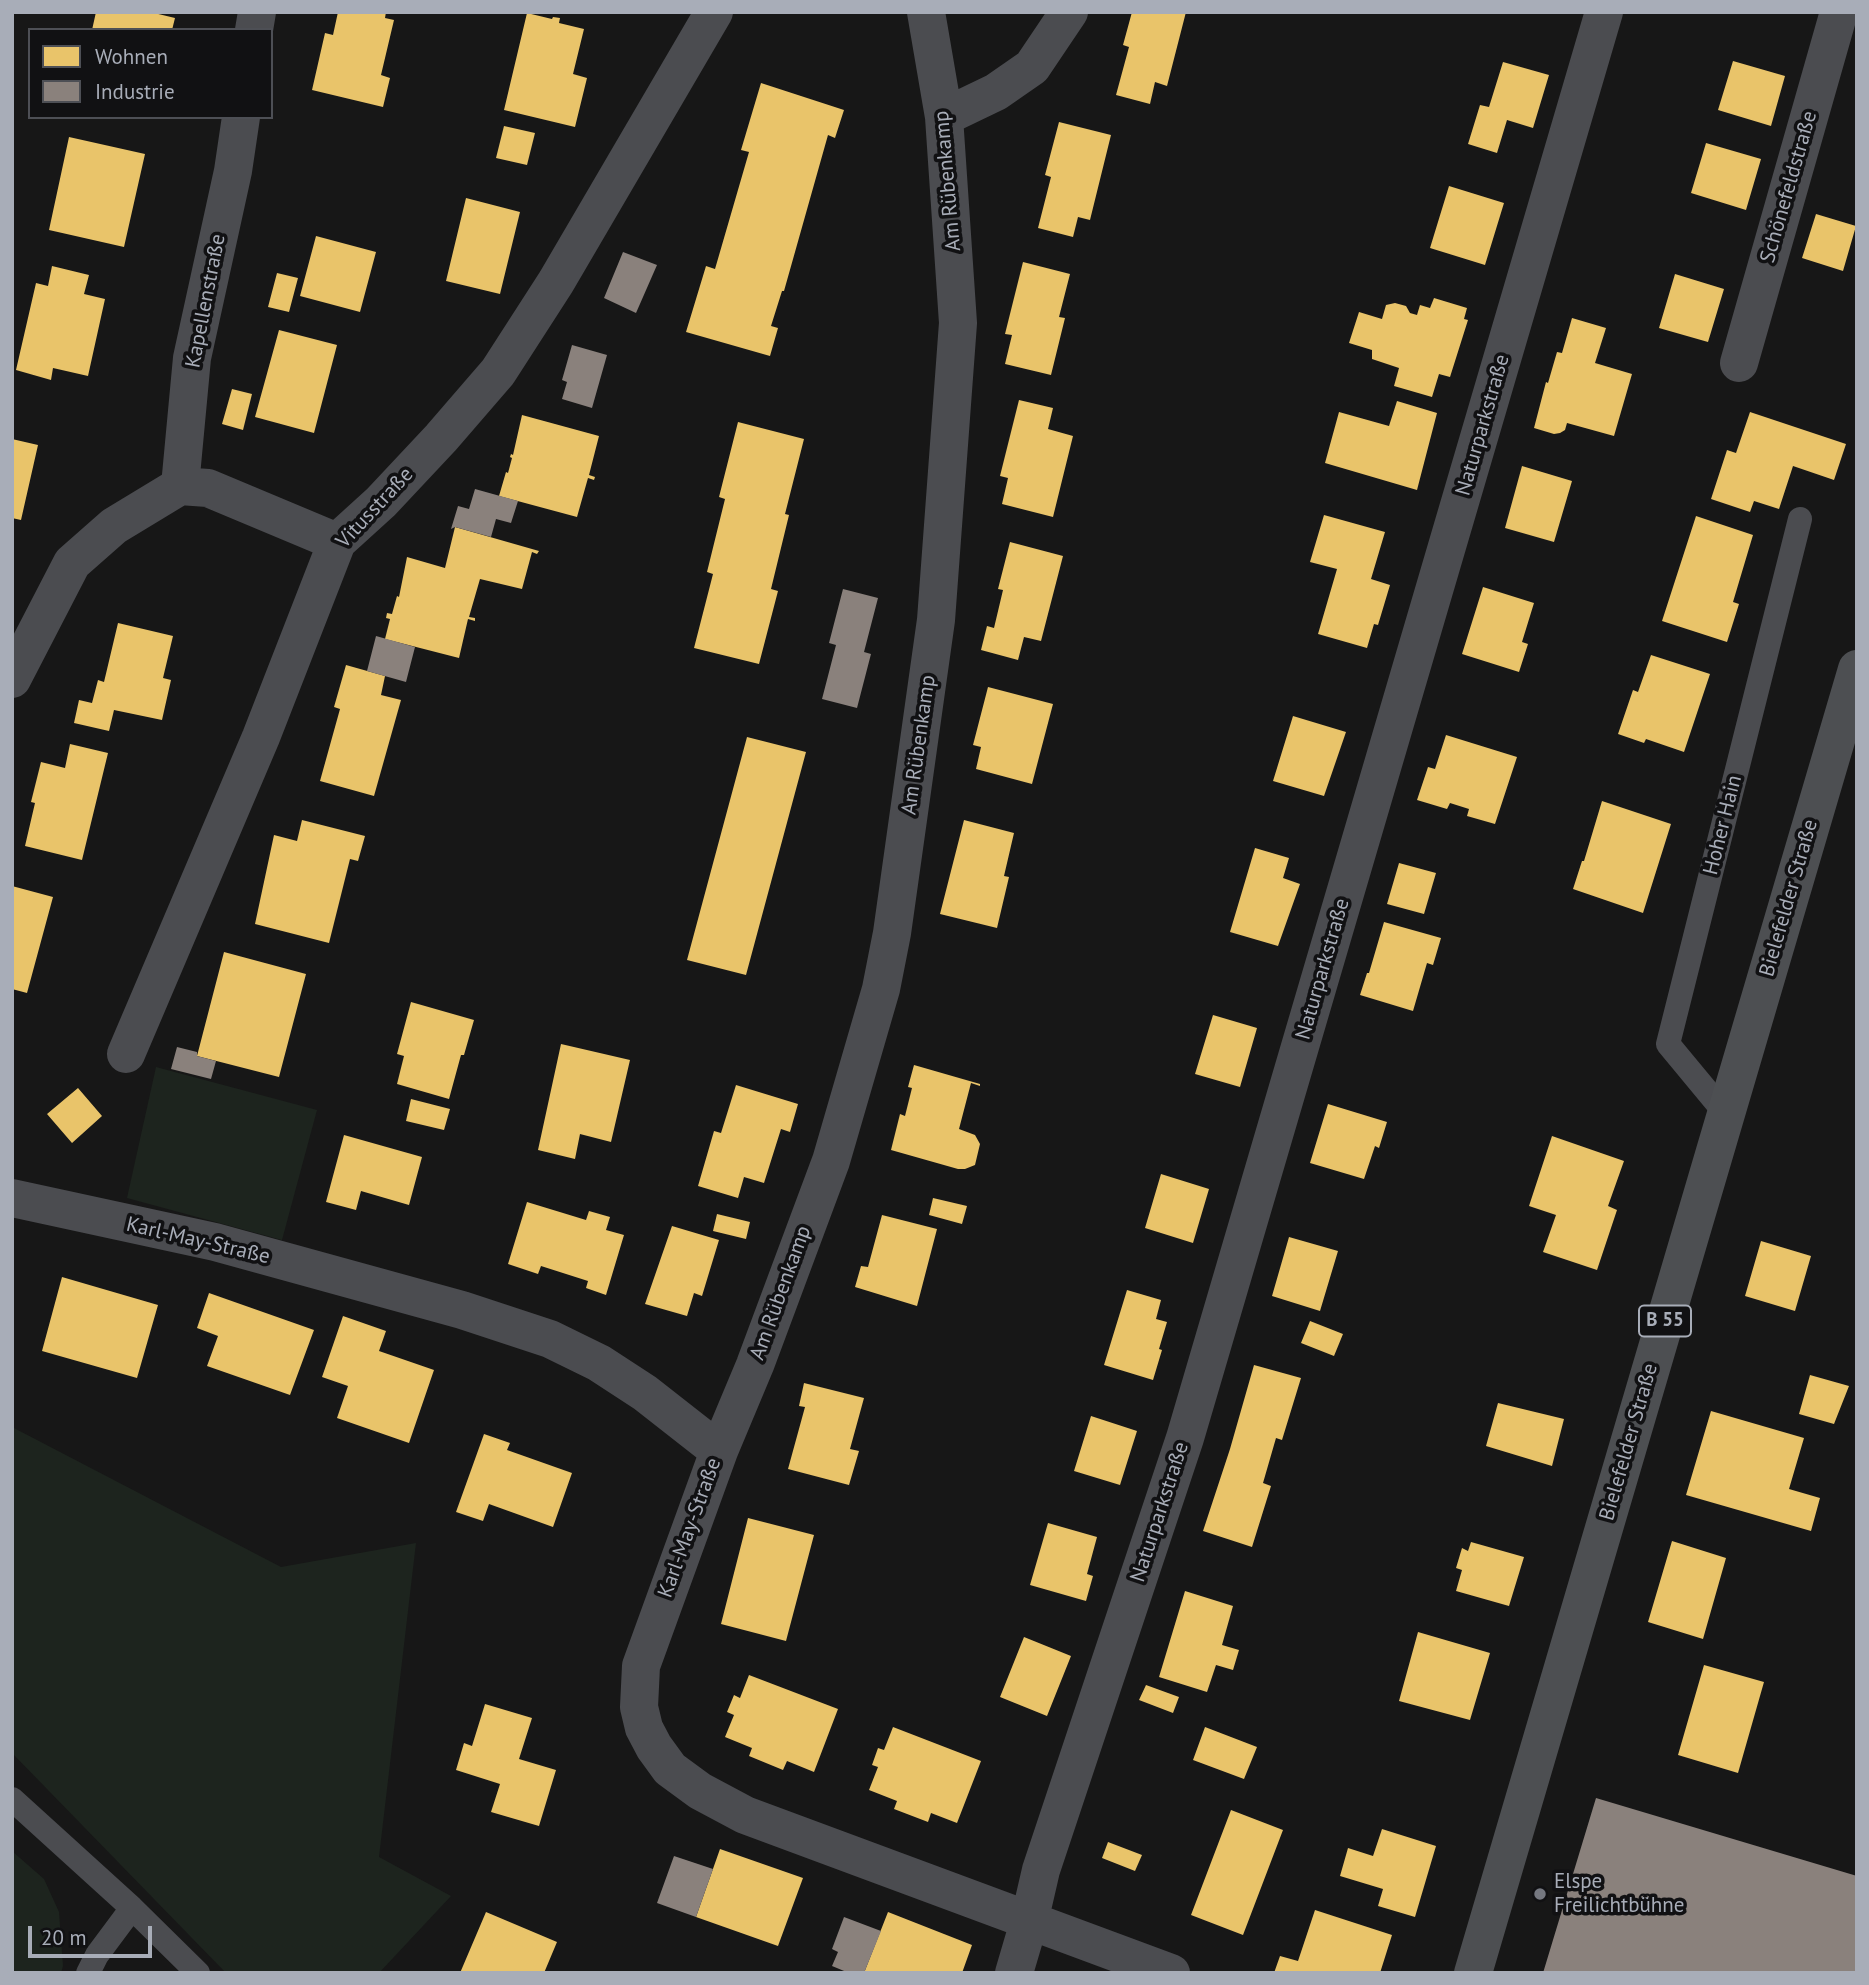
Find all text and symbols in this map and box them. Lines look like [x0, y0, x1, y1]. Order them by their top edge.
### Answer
legend [28, 28, 273, 119]
text: Wohnen [95, 43, 168, 70]
text: Industrie [95, 78, 175, 105]
street label: Schönefeldstraße [1755, 108, 1823, 266]
street label: Am Rübenkamp [929, 110, 967, 252]
street label: Kapellenstraße [181, 232, 231, 370]
street label: Naturparkstraße [1451, 351, 1515, 499]
street label: Vitusstraße [331, 462, 419, 554]
street label: Am Rübenkamp [897, 673, 941, 817]
street label: Hoher Hain [1698, 773, 1748, 877]
street label: Bielefelder Straße [1755, 817, 1823, 979]
street label: Naturparkstraße [1291, 895, 1355, 1043]
street label: Karl-May-Straße [124, 1212, 272, 1270]
street label: Am Rübenkamp [745, 1222, 817, 1364]
road number: B 55 [1639, 1306, 1691, 1336]
street label: Bielefelder Straße [1595, 1361, 1663, 1523]
street label: Naturparkstraße [1126, 1439, 1194, 1585]
street label: Karl-May-Straße [653, 1455, 727, 1601]
place label: Elspe Freilichtbühne [1554, 1869, 1684, 1919]
marker: Elspe Freilichtbühne [1532, 1886, 1548, 1902]
scale bar [32, 1912, 156, 1956]
text: 20 m [41, 1924, 87, 1951]

